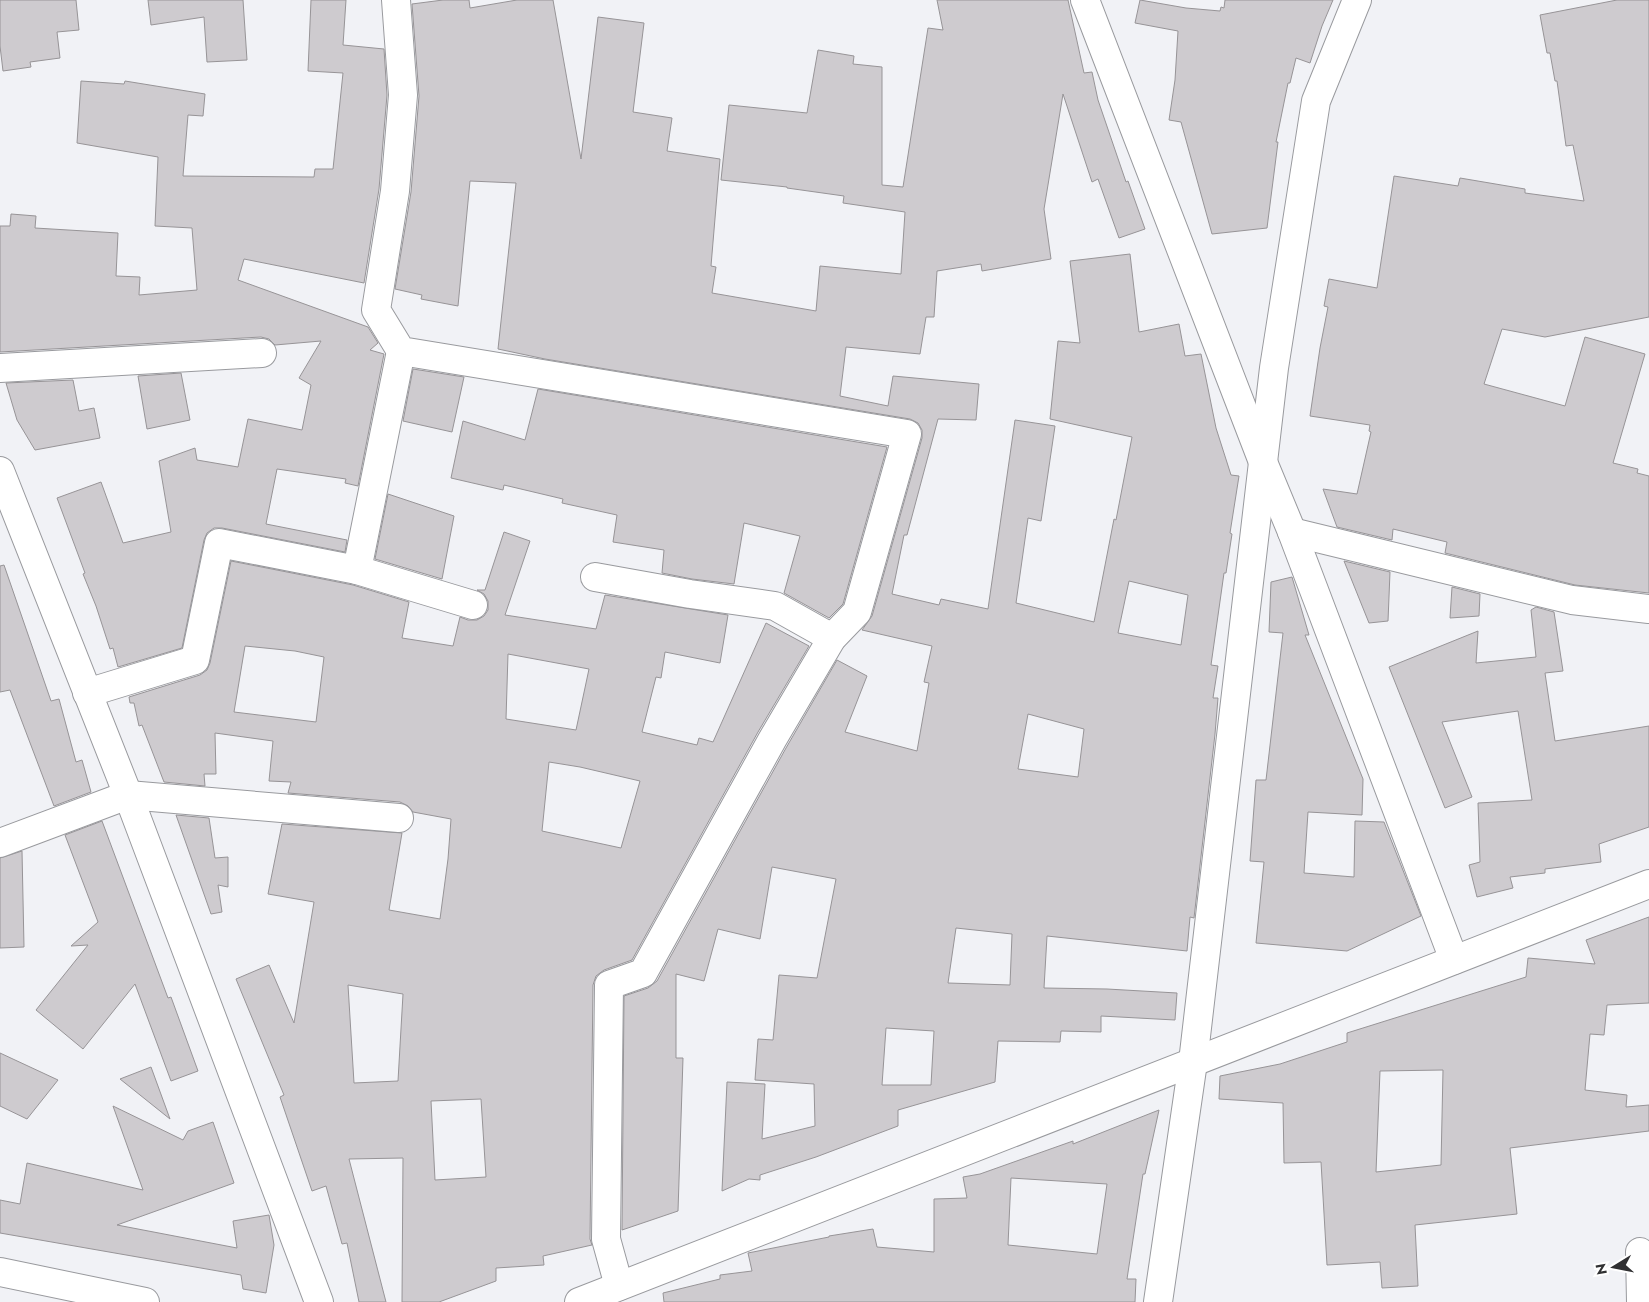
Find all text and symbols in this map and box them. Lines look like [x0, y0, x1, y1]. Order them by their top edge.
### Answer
north arrow [1589, 1242, 1639, 1292]
text: N [1590, 1262, 1612, 1276]

